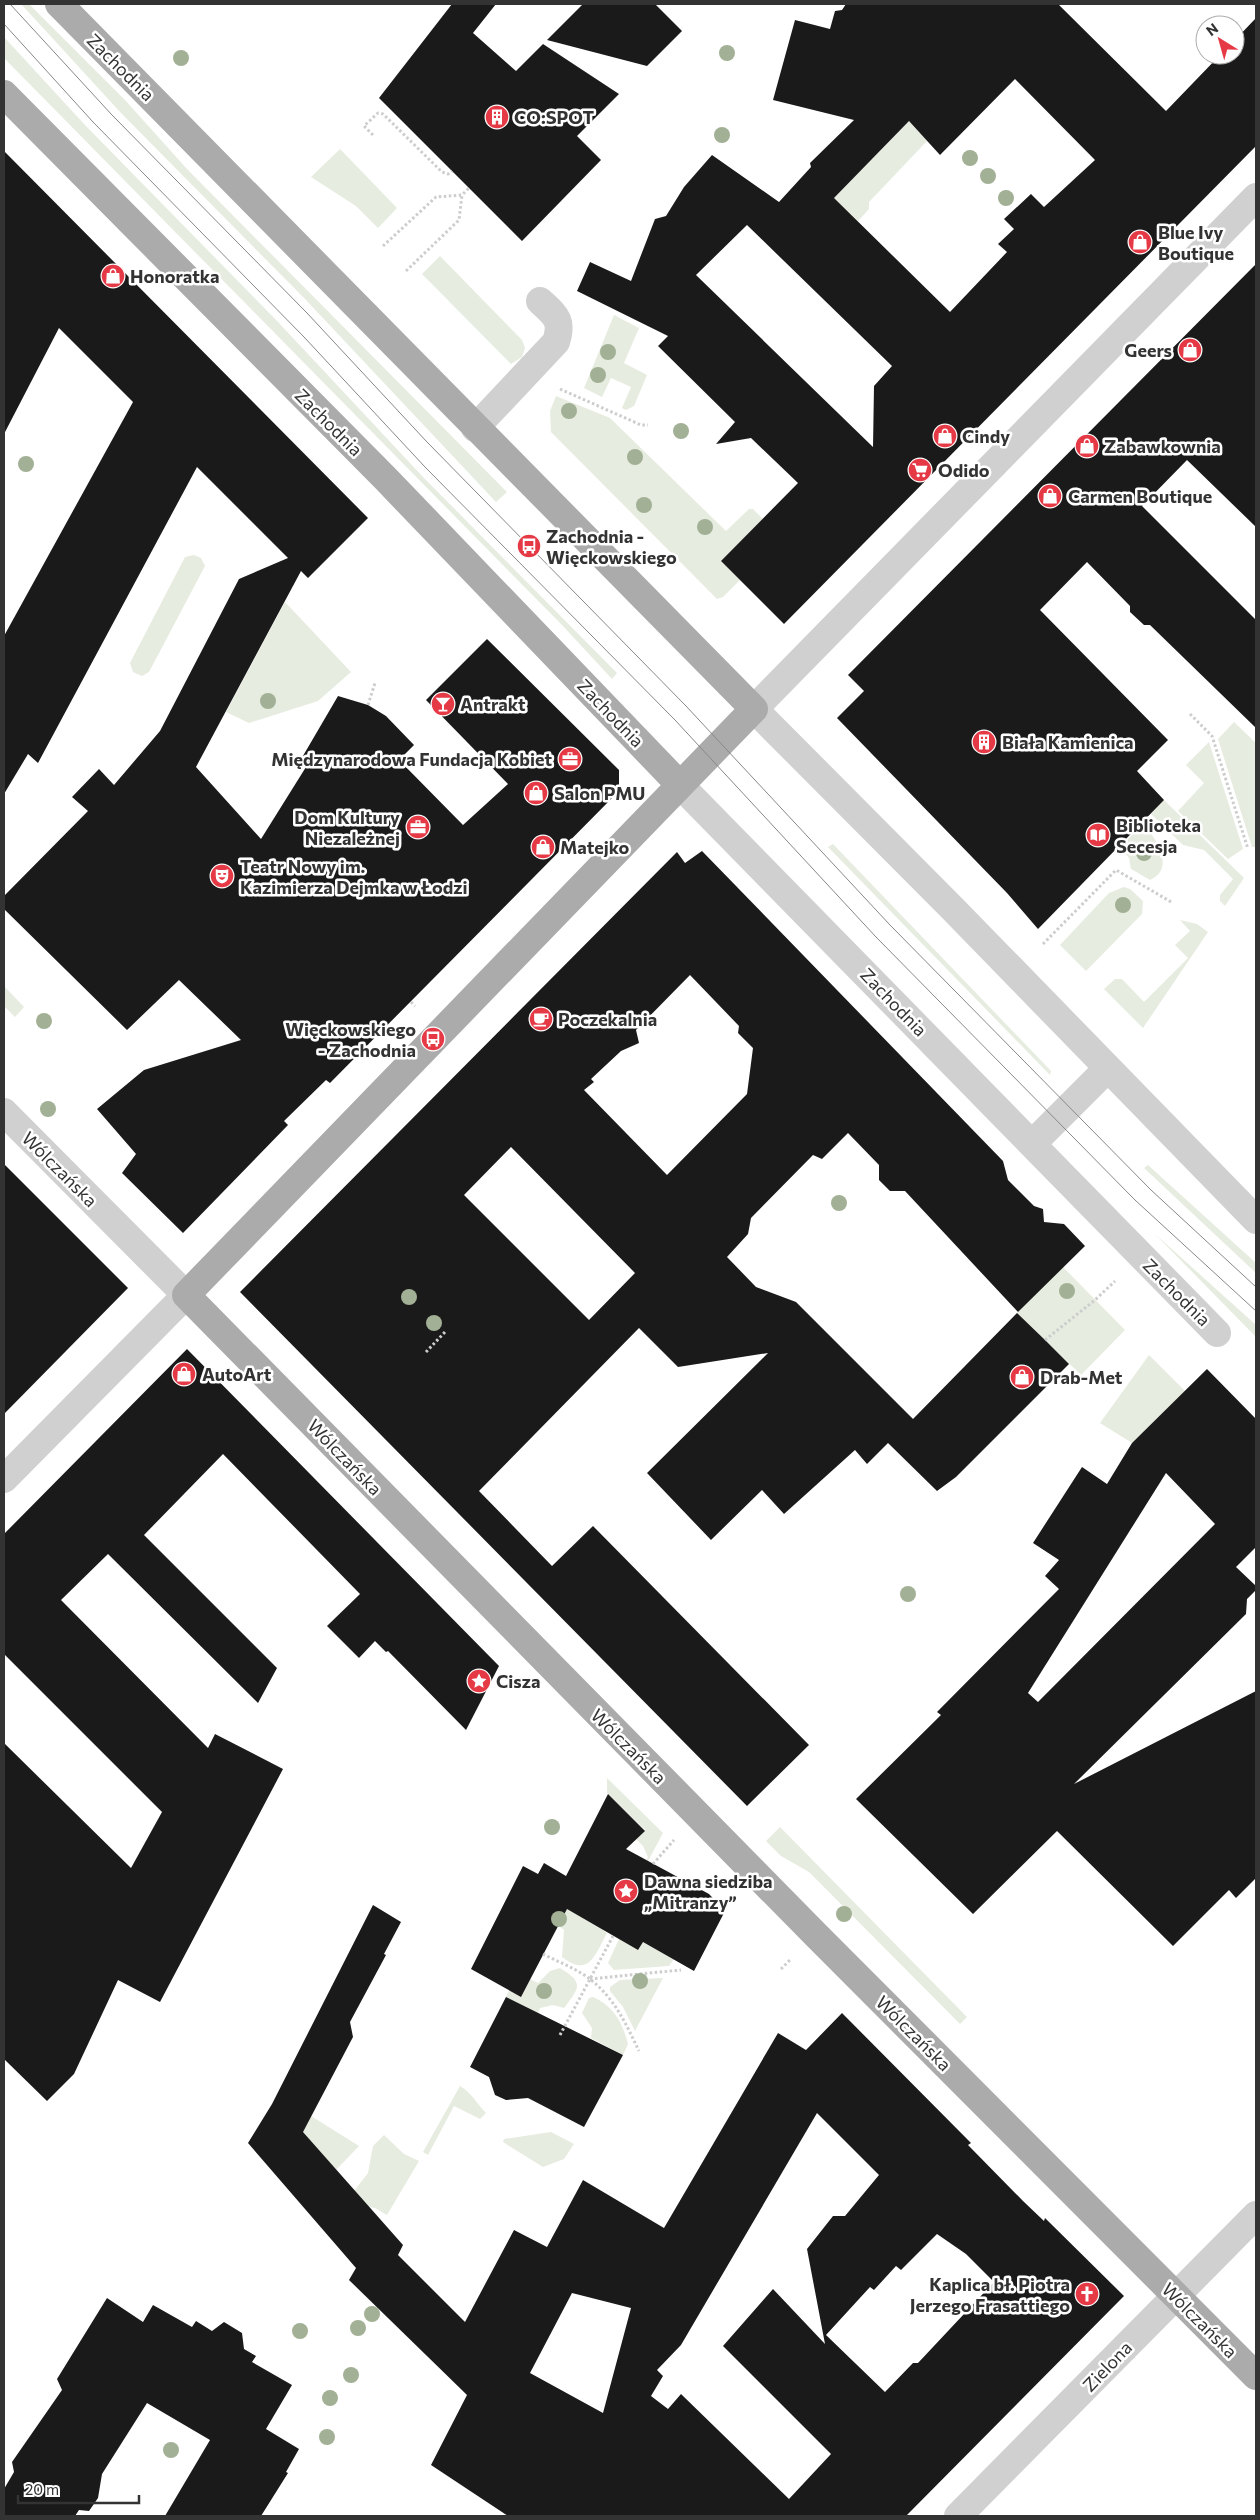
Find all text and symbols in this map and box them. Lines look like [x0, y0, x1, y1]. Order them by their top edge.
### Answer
north arrow [1195, 15, 1245, 65]
text: N [1203, 19, 1221, 39]
street label: Zachodnia [83, 29, 159, 105]
building icon: CO:SPOT [484, 104, 510, 130]
place label: CO:SPOT [514, 106, 594, 128]
place label: Blue Ivy Boutique [1158, 221, 1234, 264]
shop icon: Blue Ivy Boutique [1127, 229, 1153, 255]
shop icon: Honoratka [100, 263, 126, 289]
place label: Honoratka [130, 265, 220, 287]
shop icon: Geers [1177, 337, 1203, 363]
place label: Geers [1124, 339, 1172, 361]
street label: Zachodnia [291, 384, 367, 460]
shop icon: Cindy [932, 423, 958, 449]
place label: Cindy [962, 425, 1010, 447]
shop icon: Zabawkownia [1074, 433, 1100, 459]
place label: Zabawkownia [1104, 435, 1221, 457]
supermarket icon: Odido [907, 457, 933, 483]
place label: Odido [938, 459, 990, 481]
shop icon: Carmen Boutique [1037, 483, 1063, 509]
place label: Carmen Boutique [1068, 485, 1212, 507]
place label: Zachodnia - Więckowskiego [546, 525, 677, 568]
bus stop icon: Zachodnia - Więckowskiego [516, 533, 542, 559]
street label: Zachodnia [573, 674, 649, 752]
bar icon: Antrakt [430, 691, 456, 717]
place label: Antrakt [460, 693, 526, 715]
building icon: Biała Kamienica [971, 729, 997, 755]
place label: Biała Kamienica [1002, 731, 1134, 753]
office icon: Międzynarodowa Fundacja Kobiet [557, 746, 583, 772]
place label: Międzynarodowa Fundacja Kobiet [271, 748, 552, 770]
shop icon: Salon PMU [523, 780, 549, 806]
place label: Salon PMU [554, 782, 645, 804]
place label: Dom Kultury Niezależnej [294, 806, 400, 849]
office icon: Dom Kultury Niezależnej [405, 814, 431, 840]
place label: Biblioteka Secesja [1116, 814, 1201, 857]
library icon: Biblioteka Secesja [1085, 822, 1111, 848]
shop icon: Matejko [530, 834, 556, 860]
place label: Matejko [560, 836, 630, 858]
place label: Teatr Nowy im. Kazimierza Dejmka w Łodzi [240, 855, 468, 898]
theatre icon: Teatr Nowy im. Kazimierza Dejmka w Łodzi [209, 863, 235, 889]
street label: Zachodnia [856, 963, 932, 1041]
cafe icon: Poczekalnia [528, 1006, 554, 1032]
place label: Poczekalnia [558, 1008, 657, 1030]
place label: Więckowskiego - Zachodnia [285, 1018, 416, 1061]
bus stop icon: Więckowskiego - Zachodnia [420, 1026, 446, 1052]
street label: Wólczańska [18, 1127, 102, 1211]
street label: Zachodnia [1139, 1254, 1215, 1330]
shop icon: AutoArt [171, 1361, 197, 1387]
place label: AutoArt [202, 1363, 272, 1385]
shop icon: Drab-Met [1009, 1364, 1035, 1390]
place label: Drab-Met [1040, 1366, 1123, 1388]
street label: Wólczańska [303, 1414, 387, 1500]
place icon: Cisza [466, 1668, 492, 1694]
place label: Cisza [496, 1670, 540, 1692]
street label: Wólczańska [587, 1704, 671, 1788]
place label: Dawna siedziba „Mitranzy” [644, 1870, 773, 1913]
place icon: Dawna siedziba „Mitranzy” [613, 1878, 639, 1904]
street label: Wólczańska [872, 1991, 956, 2075]
place label: Kaplica bł. Piotra Jerzego Frasattiego [910, 2273, 1070, 2316]
street label: Wólczańska [1158, 2278, 1242, 2362]
church icon: Kaplica bł. Piotra Jerzego Frasattiego [1074, 2281, 1100, 2307]
street label: Zielona [1078, 2336, 1136, 2396]
scale bar [18, 2472, 139, 2504]
text: 20 m [25, 2480, 59, 2498]

